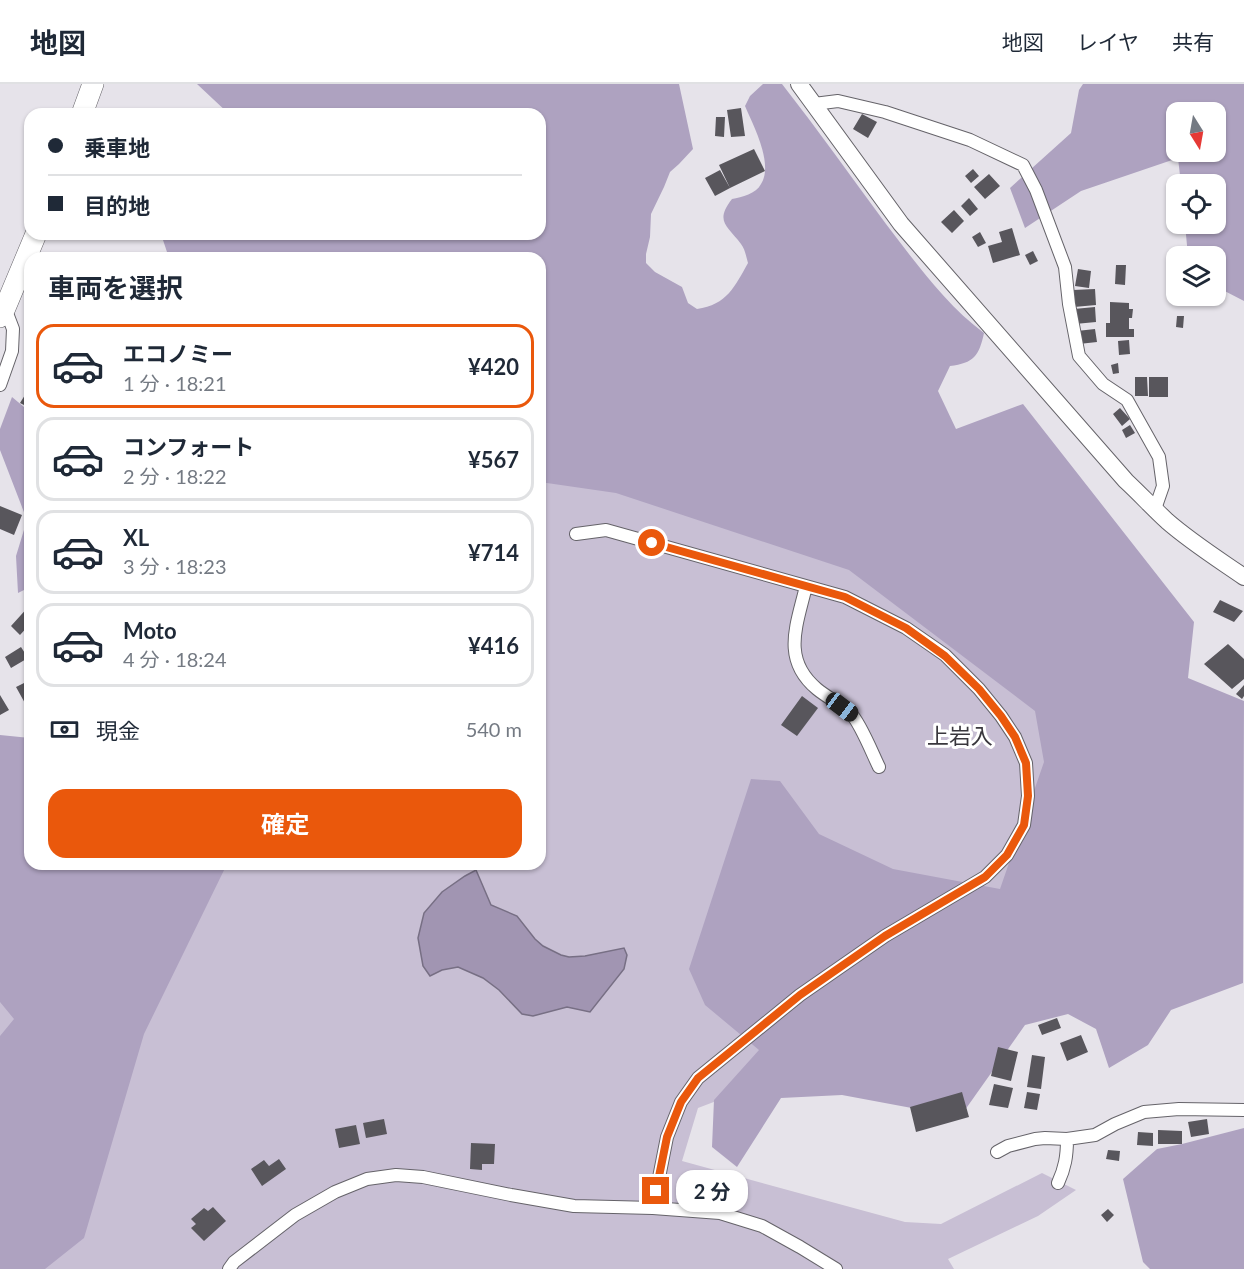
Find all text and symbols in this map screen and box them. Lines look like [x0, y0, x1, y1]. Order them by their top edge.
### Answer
text: 地図 [30, 25, 86, 59]
text: 地図 [1002, 29, 1044, 54]
text: レイヤ [1077, 29, 1139, 54]
text: 共有 [1172, 29, 1214, 54]
north arrow [1166, 102, 1226, 162]
map controls [1166, 102, 1226, 306]
text: 乗車地 [84, 134, 150, 161]
button: locate [1166, 174, 1226, 234]
text: 目的地 [84, 192, 150, 219]
button: layers [1166, 246, 1226, 306]
text: 車両を選択 [48, 271, 183, 304]
icon: car [51, 339, 105, 393]
text: エコノミー [123, 340, 233, 367]
text: ¥420 [468, 353, 519, 380]
text: 1 分 · 18:21 [123, 371, 227, 395]
icon: car [51, 432, 105, 486]
text: コンフォート [123, 433, 254, 460]
text: ¥567 [468, 446, 519, 473]
text: 2 分 · 18:22 [123, 464, 227, 488]
text: XL [123, 524, 149, 551]
icon: car [51, 525, 105, 579]
route start [638, 529, 665, 556]
text: ¥714 [468, 539, 519, 566]
text: 3 分 · 18:23 [123, 554, 227, 578]
text: Moto [123, 617, 177, 644]
icon: car [51, 618, 105, 672]
text: ¥416 [468, 632, 519, 659]
text: 4 分 · 18:24 [123, 647, 227, 671]
car [822, 689, 862, 725]
icon: cash [48, 713, 81, 746]
text: 現金 [96, 717, 140, 744]
text: 540 m [466, 717, 522, 741]
district label: 上岩入 [927, 722, 993, 749]
button: 確定 [48, 789, 522, 858]
callout: 2 分 [677, 1170, 749, 1212]
route end [642, 1177, 669, 1204]
text: 2 分 [694, 1179, 730, 1203]

